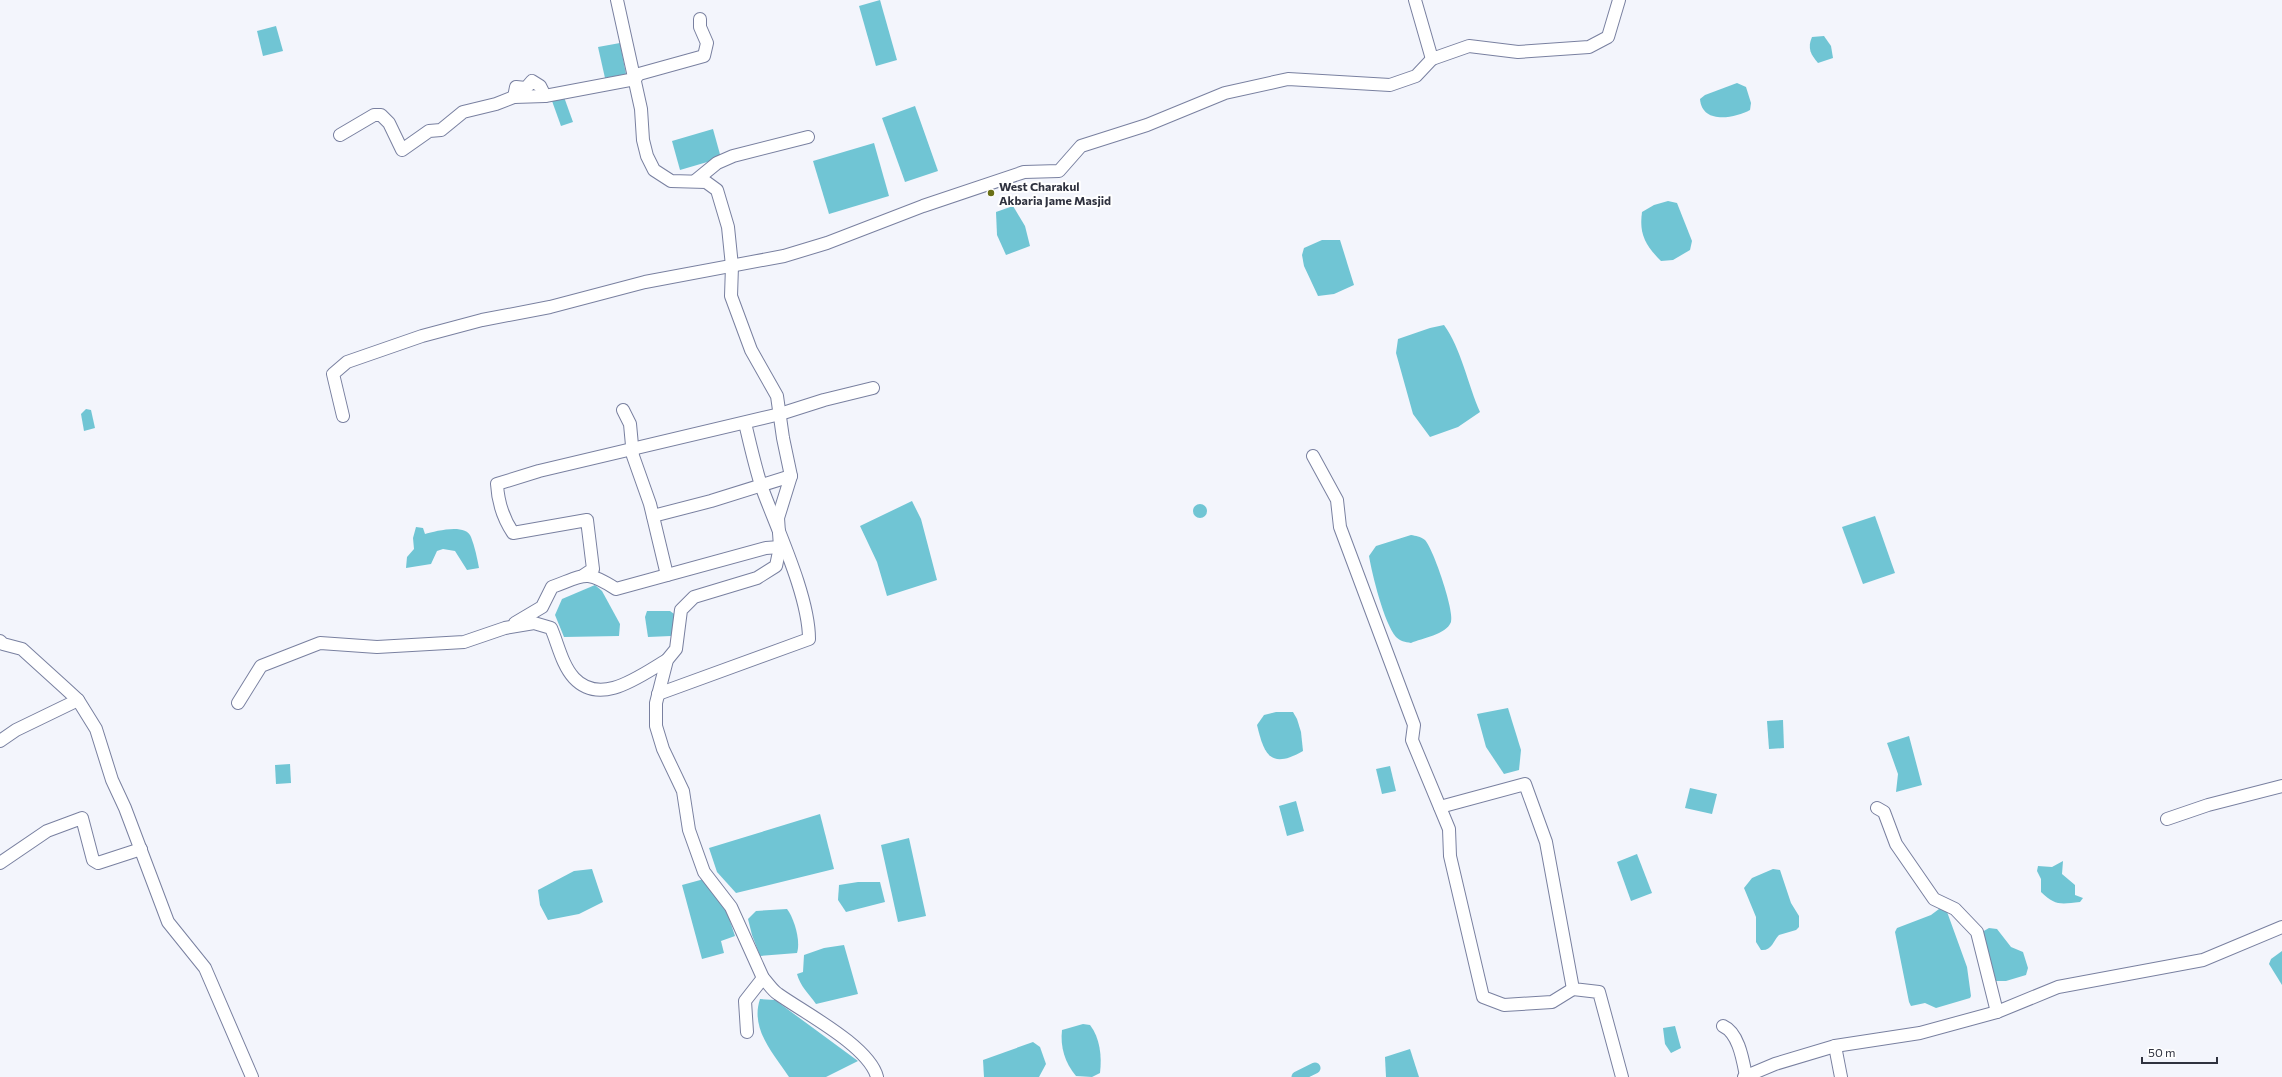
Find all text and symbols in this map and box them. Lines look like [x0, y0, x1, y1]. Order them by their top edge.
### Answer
place label: West Charakul Akbaria Jame Masjid [999, 179, 1111, 208]
marker: West Charakul Akbaria Jame Masjid [986, 188, 996, 198]
scale bar [2142, 1039, 2217, 1065]
text: 50 m [2148, 1045, 2176, 1059]

